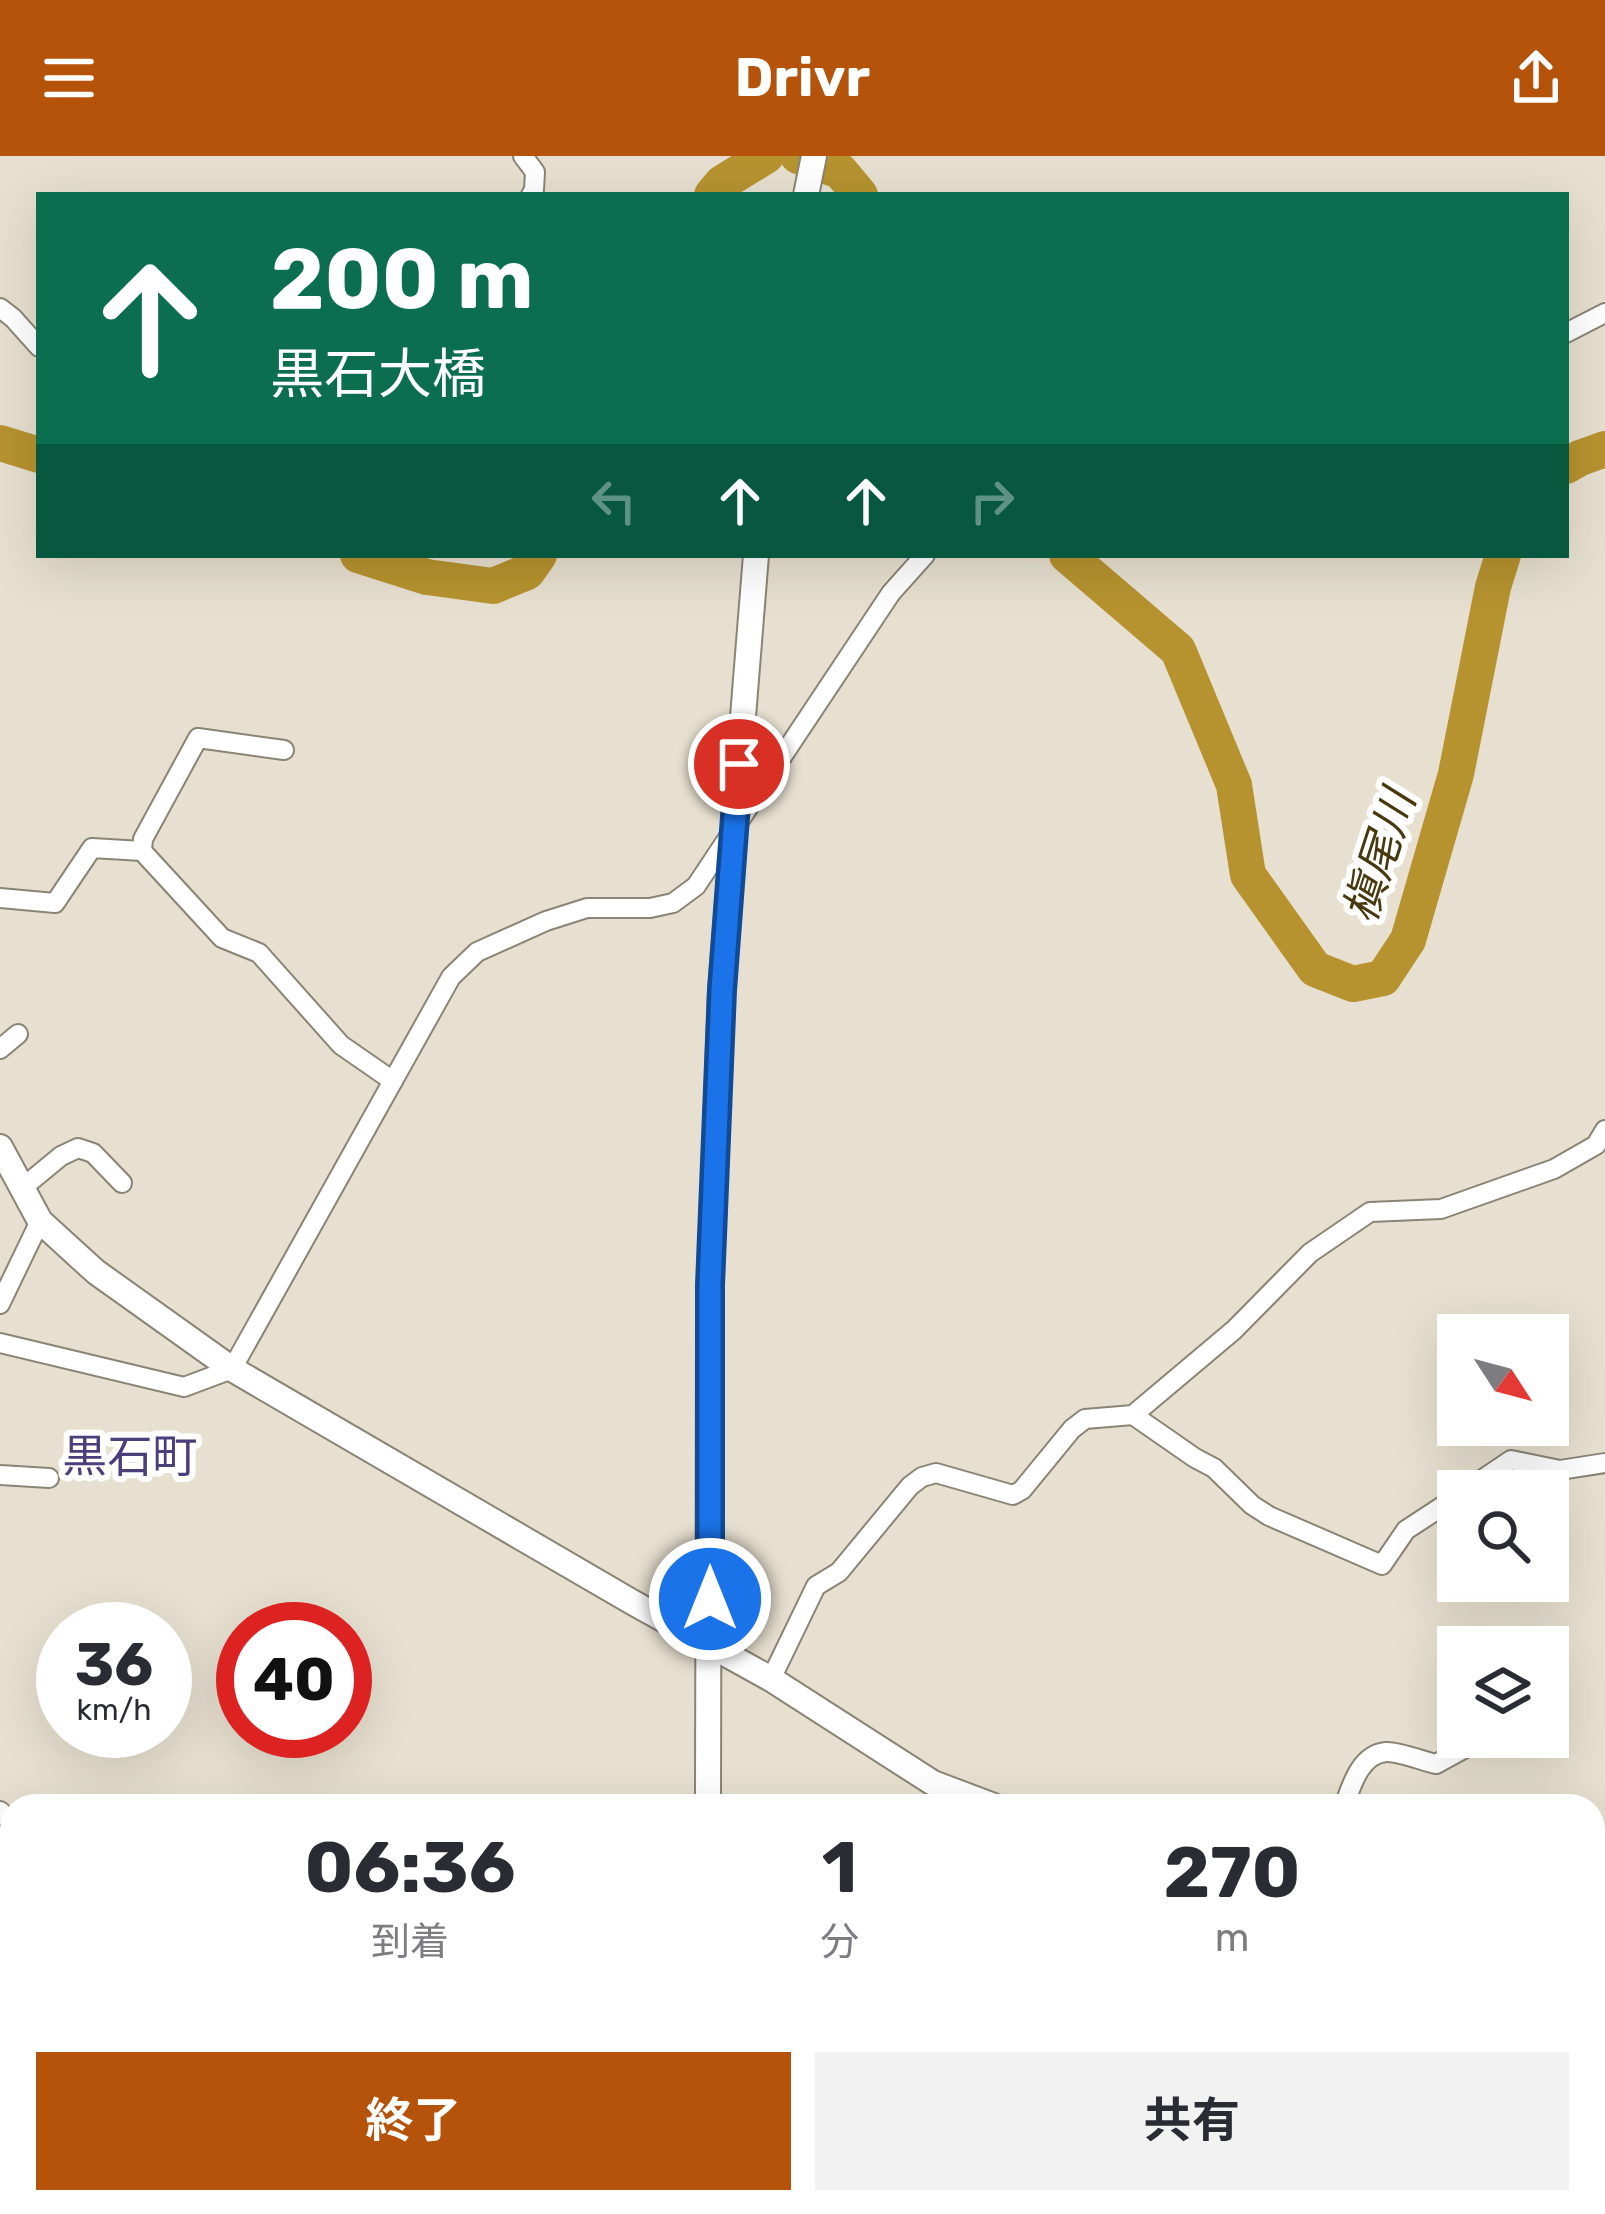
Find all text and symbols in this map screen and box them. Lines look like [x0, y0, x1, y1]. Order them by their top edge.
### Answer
icon: menu [36, 45, 102, 111]
icon: share [1503, 45, 1569, 111]
text: Drivr [735, 46, 870, 110]
text: 200 m [270, 229, 534, 329]
icon: ahead [72, 240, 228, 396]
text: 黒石大橋 [270, 343, 486, 407]
icon: left [581, 468, 647, 534]
icon: ahead [707, 468, 773, 534]
icon: ahead [833, 468, 899, 534]
icon: right [959, 468, 1025, 534]
pin [688, 713, 790, 815]
icon: arrive [706, 731, 772, 797]
water label: 槇尾川 [1333, 780, 1427, 929]
north arrow [1437, 1314, 1569, 1446]
map controls [1437, 1314, 1569, 1758]
district label: 黒石町 [62, 1430, 198, 1483]
button: search [1437, 1470, 1569, 1602]
position arrow [647, 1536, 773, 1662]
speed limit sign: 40 [216, 1602, 372, 1758]
button: layers [1437, 1626, 1569, 1758]
text: 36 [75, 1629, 153, 1700]
text: km/h [77, 1692, 151, 1728]
text: 06:36 [304, 1825, 516, 1910]
text: 1 [822, 1825, 857, 1910]
text: 270 [1164, 1830, 1301, 1915]
text: m [1215, 1915, 1249, 1961]
text: 到着 [371, 1919, 449, 1965]
text: 分 [820, 1919, 859, 1965]
button: 終了 [36, 2052, 791, 2190]
button: 共有 [815, 2052, 1569, 2190]

